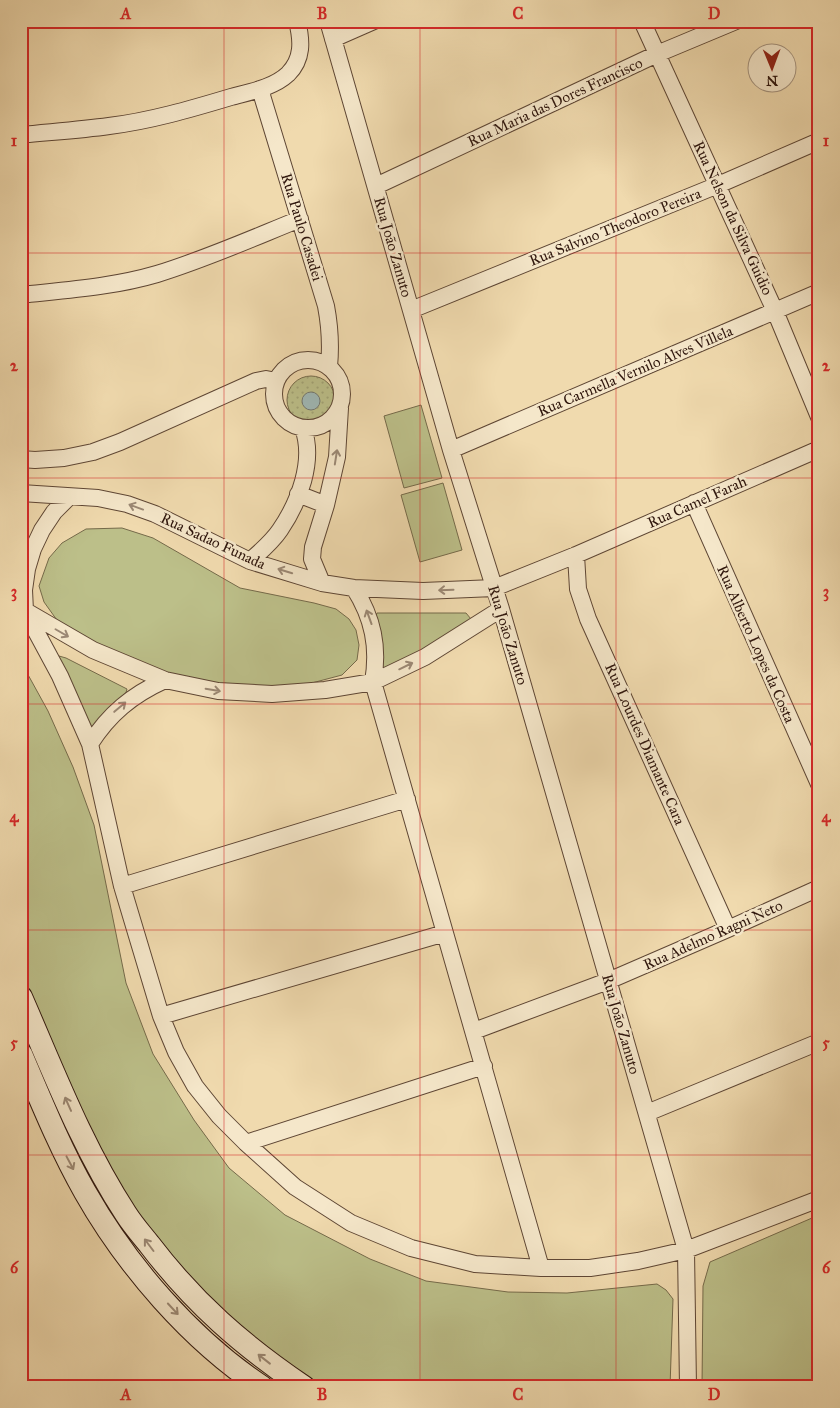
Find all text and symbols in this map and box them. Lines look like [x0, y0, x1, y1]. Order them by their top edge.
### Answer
text: A [120, 4, 132, 23]
text: B [317, 4, 327, 23]
text: C [513, 4, 524, 23]
text: D [708, 4, 721, 23]
north arrow [748, 42, 798, 92]
street label: Rua Maria das Dores Francisco [465, 53, 646, 151]
text: N [766, 72, 778, 89]
text: 1 [11, 131, 18, 150]
text: 1 [823, 131, 830, 150]
street label: Rua Nelson da Silva Guidio [689, 138, 777, 298]
street label: Rua Paulo Casadei [277, 171, 327, 283]
street label: Rua Salvino Theodoro Pereira [526, 184, 704, 270]
street label: Rua João Zanuto [369, 195, 416, 300]
street label: Rua Carmella Vernilo Alves Villela [535, 321, 736, 420]
text: 2 [10, 356, 19, 375]
text: 2 [822, 356, 831, 375]
one-way arrow [332, 450, 342, 466]
street label: Rua Camel Farah [645, 472, 750, 532]
one-way arrow [129, 502, 145, 511]
street label: Rua Sadao Funada [158, 509, 269, 573]
street label: Rua Alberto Lopes da Costa [713, 562, 799, 726]
one-way arrow [278, 566, 294, 576]
text: 3 [11, 582, 17, 602]
text: 3 [823, 582, 829, 602]
street label: Rua João Zanuto [483, 583, 532, 688]
one-way arrow [438, 586, 454, 595]
one-way arrow [364, 610, 373, 625]
one-way arrow [55, 628, 69, 638]
street label: Rua Lourdes Diamante Cara [601, 660, 689, 828]
one-way arrow [398, 661, 413, 670]
one-way arrow [205, 686, 221, 696]
one-way arrow [114, 701, 127, 713]
text: 4 [10, 807, 20, 827]
text: 4 [822, 807, 832, 827]
street label: Rua Adelmo Ragni Neto [641, 896, 786, 974]
street label: Rua João Zanuto [597, 972, 644, 1077]
text: 5 [10, 1033, 18, 1052]
text: 5 [822, 1033, 830, 1052]
one-way arrow [63, 1097, 73, 1112]
one-way arrow [65, 1155, 75, 1170]
one-way arrow [144, 1238, 154, 1252]
text: 6 [10, 1258, 19, 1277]
text: 6 [822, 1258, 831, 1277]
one-way arrow [167, 1303, 179, 1316]
one-way arrow [257, 1354, 270, 1365]
text: A [120, 1385, 132, 1404]
text: B [317, 1385, 327, 1404]
text: C [513, 1385, 524, 1404]
text: D [708, 1385, 721, 1404]

